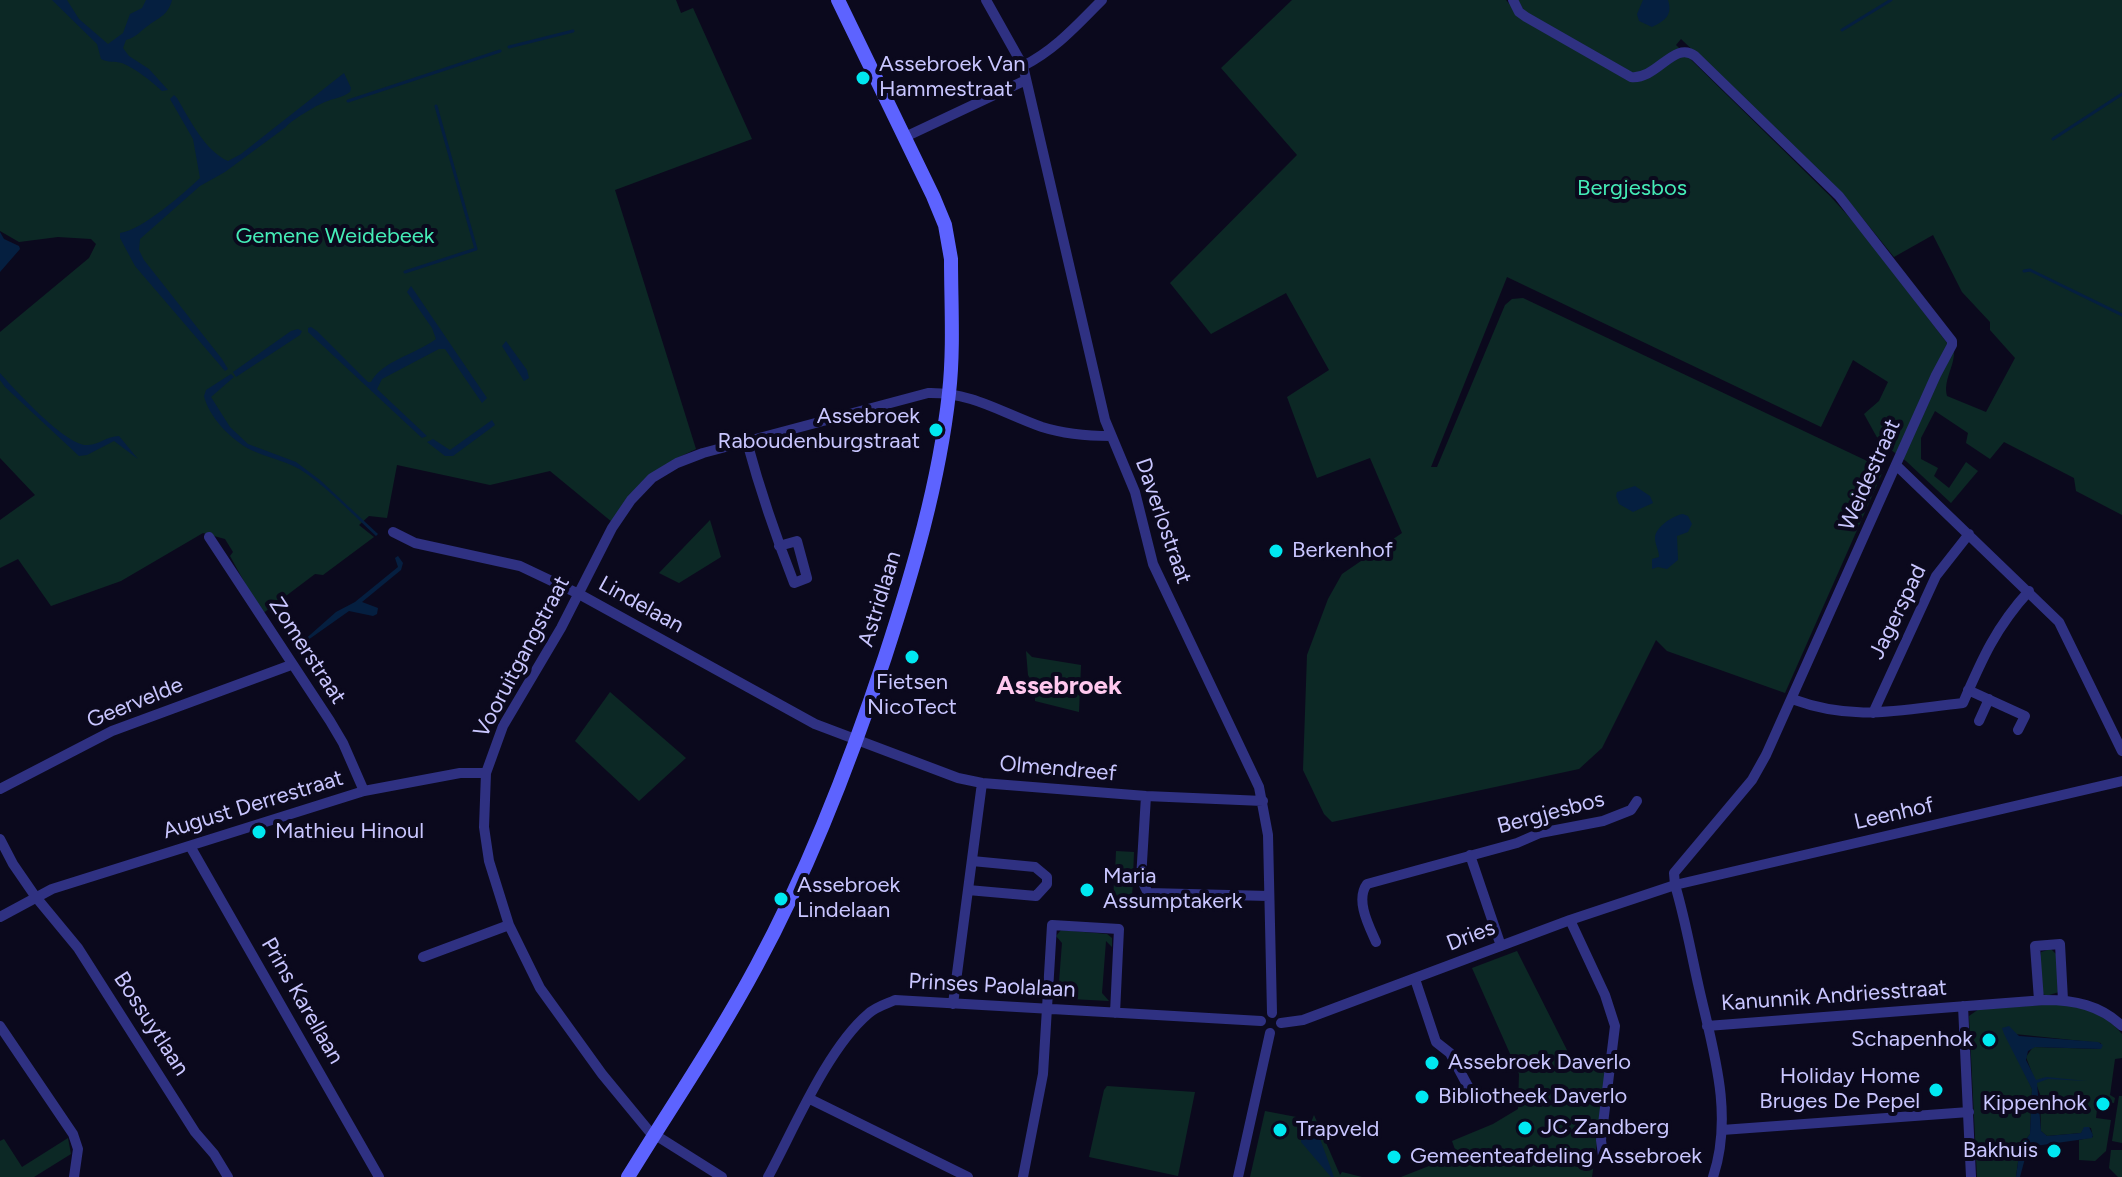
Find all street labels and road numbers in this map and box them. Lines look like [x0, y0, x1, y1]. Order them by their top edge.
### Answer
street label: Weidestraat [1834, 415, 1906, 535]
street label: Daverlostraat [1129, 455, 1197, 587]
street label: Astridlaan [853, 548, 907, 650]
street label: Jagerspad [1864, 560, 1932, 664]
street label: Lindelaan [594, 571, 688, 639]
street label: Vooruitgangstraat [468, 572, 576, 742]
street label: Zomerstraat [263, 593, 351, 709]
street label: Geervelde [83, 672, 187, 734]
street label: Olmendreef [998, 751, 1118, 787]
street label: August Derrestraat [160, 765, 346, 845]
street label: Bergjesbos [1495, 786, 1607, 840]
street label: Leenhof [1852, 792, 1936, 836]
street label: Dries [1443, 915, 1499, 957]
street label: Prins Karellaan [255, 933, 349, 1069]
street label: Bossuytlaan [108, 967, 194, 1081]
street label: Prinses Paolalaan [908, 968, 1076, 1004]
street label: Kanunnik Andriesstraat [1720, 975, 1948, 1017]

